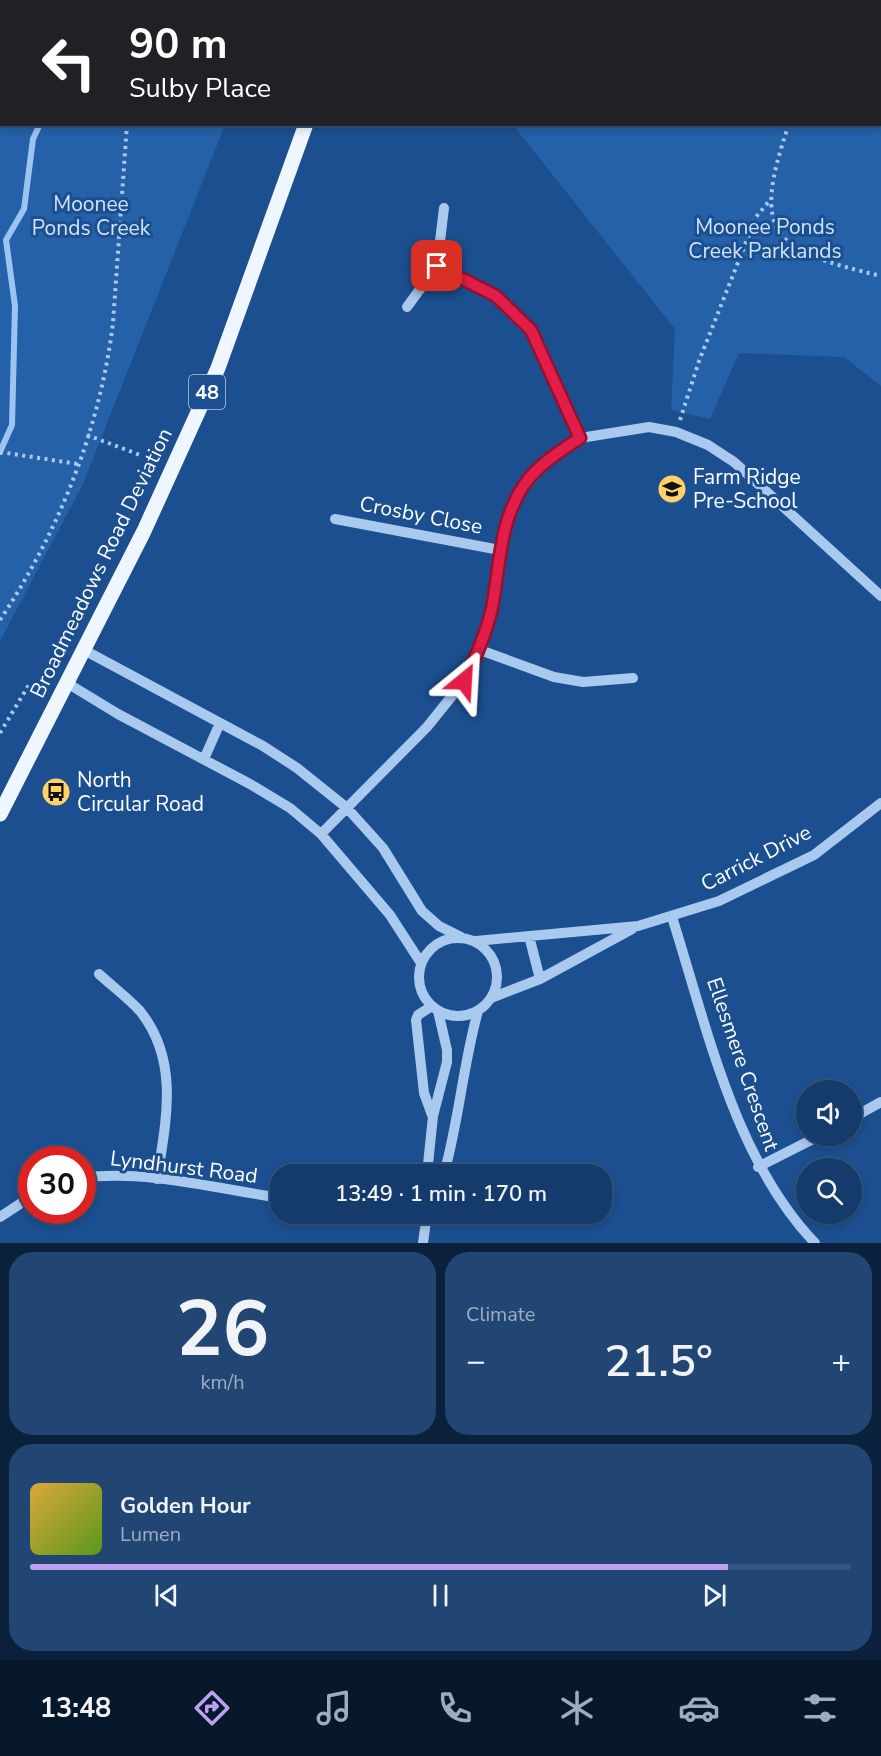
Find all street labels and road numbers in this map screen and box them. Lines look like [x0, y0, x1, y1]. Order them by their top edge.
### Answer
road number: 48 [189, 375, 225, 409]
street label: Broadmeadows Road Deviation [23, 423, 179, 703]
street label: Crosby Close [357, 489, 485, 541]
street label: Carrick Drive [696, 818, 816, 898]
street label: Ellesmere Crescent [700, 974, 786, 1155]
street label: Lyndhurst Road [109, 1144, 259, 1190]

